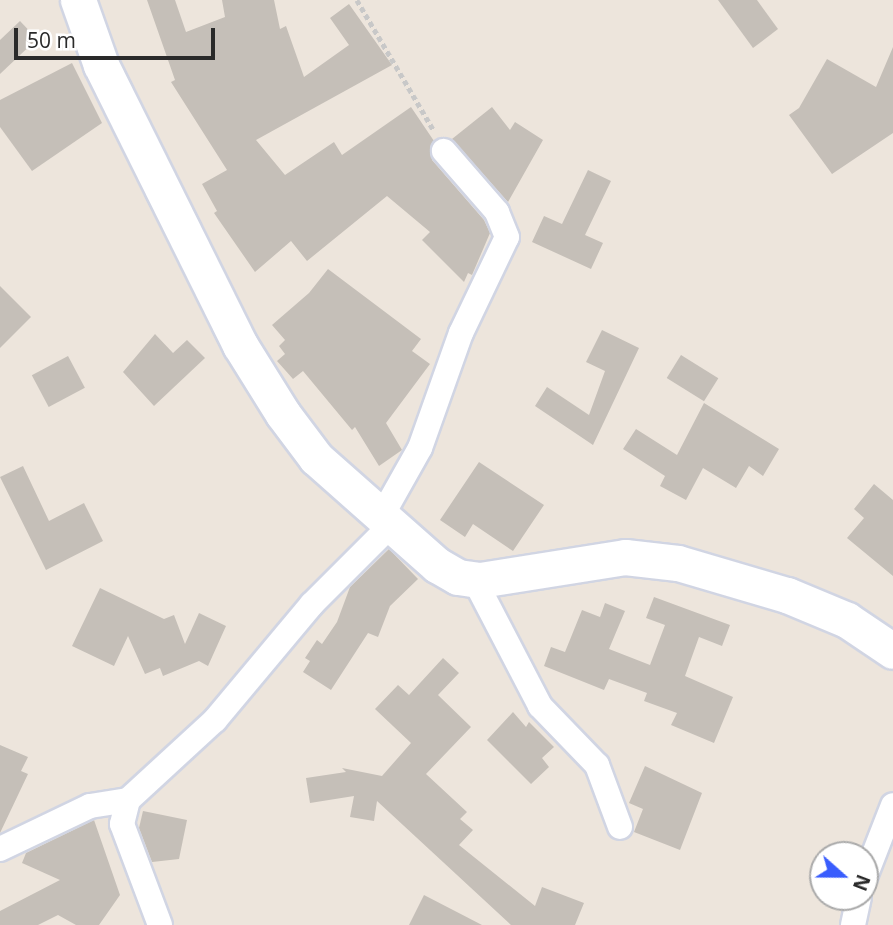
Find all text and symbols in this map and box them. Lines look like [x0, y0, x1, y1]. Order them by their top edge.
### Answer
scale bar [18, 14, 219, 58]
text: 50 m [27, 26, 76, 54]
north arrow [809, 841, 879, 911]
text: N [847, 871, 877, 895]

